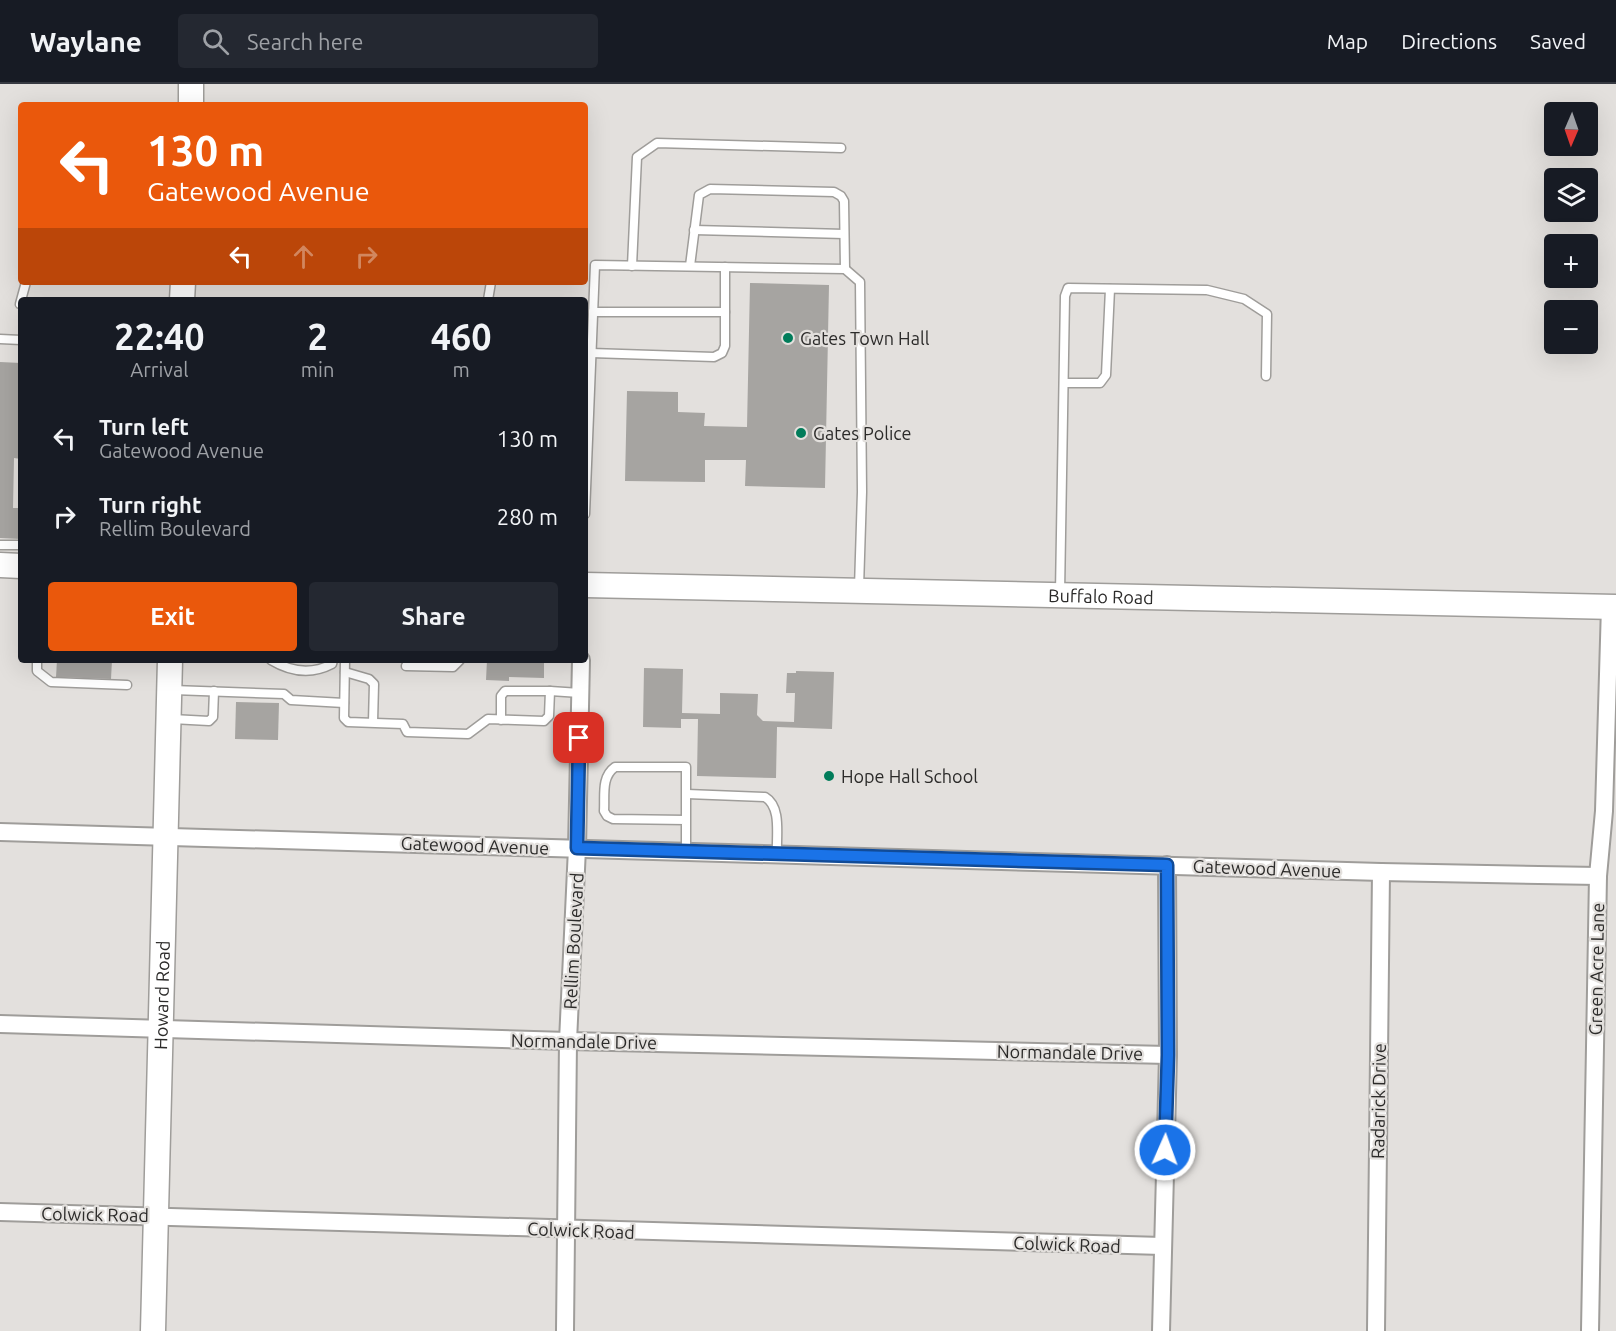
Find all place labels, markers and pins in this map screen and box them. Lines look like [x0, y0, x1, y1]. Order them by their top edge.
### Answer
place label: Gates Town Hall [800, 328, 930, 348]
marker: Gates Town Hall [781, 331, 795, 345]
place label: Gates Police [813, 423, 912, 443]
marker: Gates Police [794, 426, 808, 440]
pin [553, 712, 604, 763]
place label: Hope Hall School [841, 766, 978, 786]
marker: Hope Hall School [822, 769, 836, 783]

